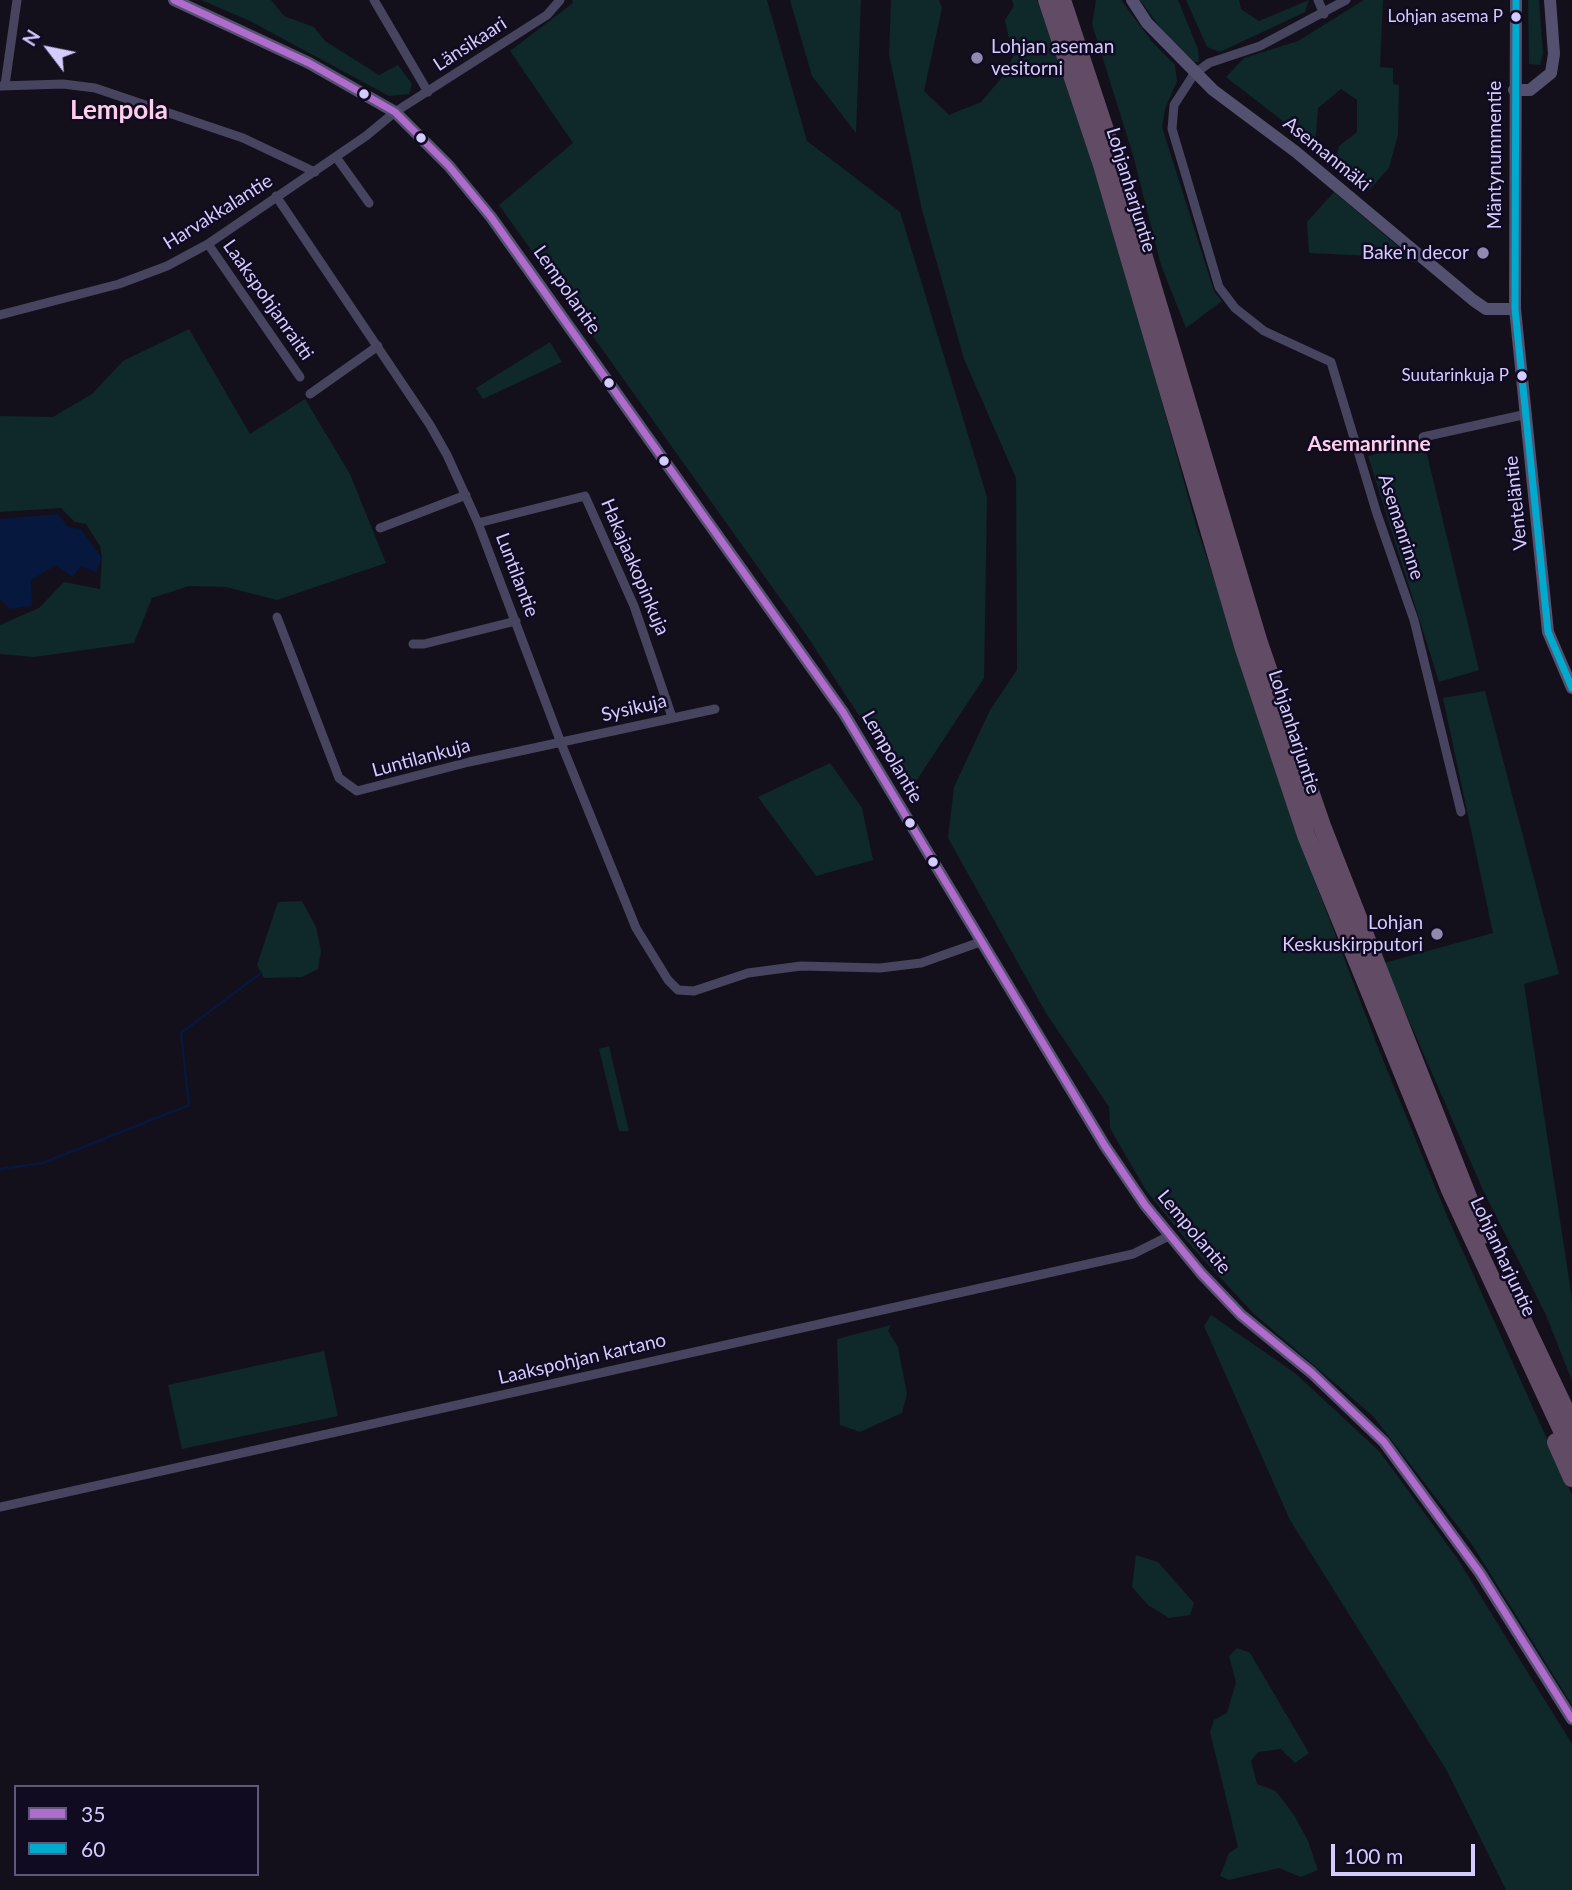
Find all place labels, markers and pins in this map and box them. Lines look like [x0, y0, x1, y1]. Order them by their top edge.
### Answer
place label: Lohjan asema P [1388, 7, 1503, 27]
marker: Lohjan asema P [1509, 10, 1523, 24]
place label: Lohjan aseman vesitorni [991, 36, 1114, 80]
marker: Lohjan aseman vesitorni [969, 50, 985, 66]
unlabelled marker [357, 87, 371, 101]
unlabelled marker [414, 131, 428, 145]
place label: Bake'n decor [1362, 242, 1469, 264]
marker: Bake'n decor [1475, 245, 1491, 261]
place label: Suutarinkuja P [1401, 366, 1509, 386]
marker: Suutarinkuja P [1515, 369, 1529, 383]
unlabelled marker [602, 376, 616, 390]
unlabelled marker [657, 454, 671, 468]
unlabelled marker [903, 816, 917, 830]
unlabelled marker [926, 855, 940, 869]
place label: Lohjan Keskuskirpputori [1282, 912, 1423, 956]
marker: Lohjan Keskuskirpputori [1429, 926, 1445, 942]

